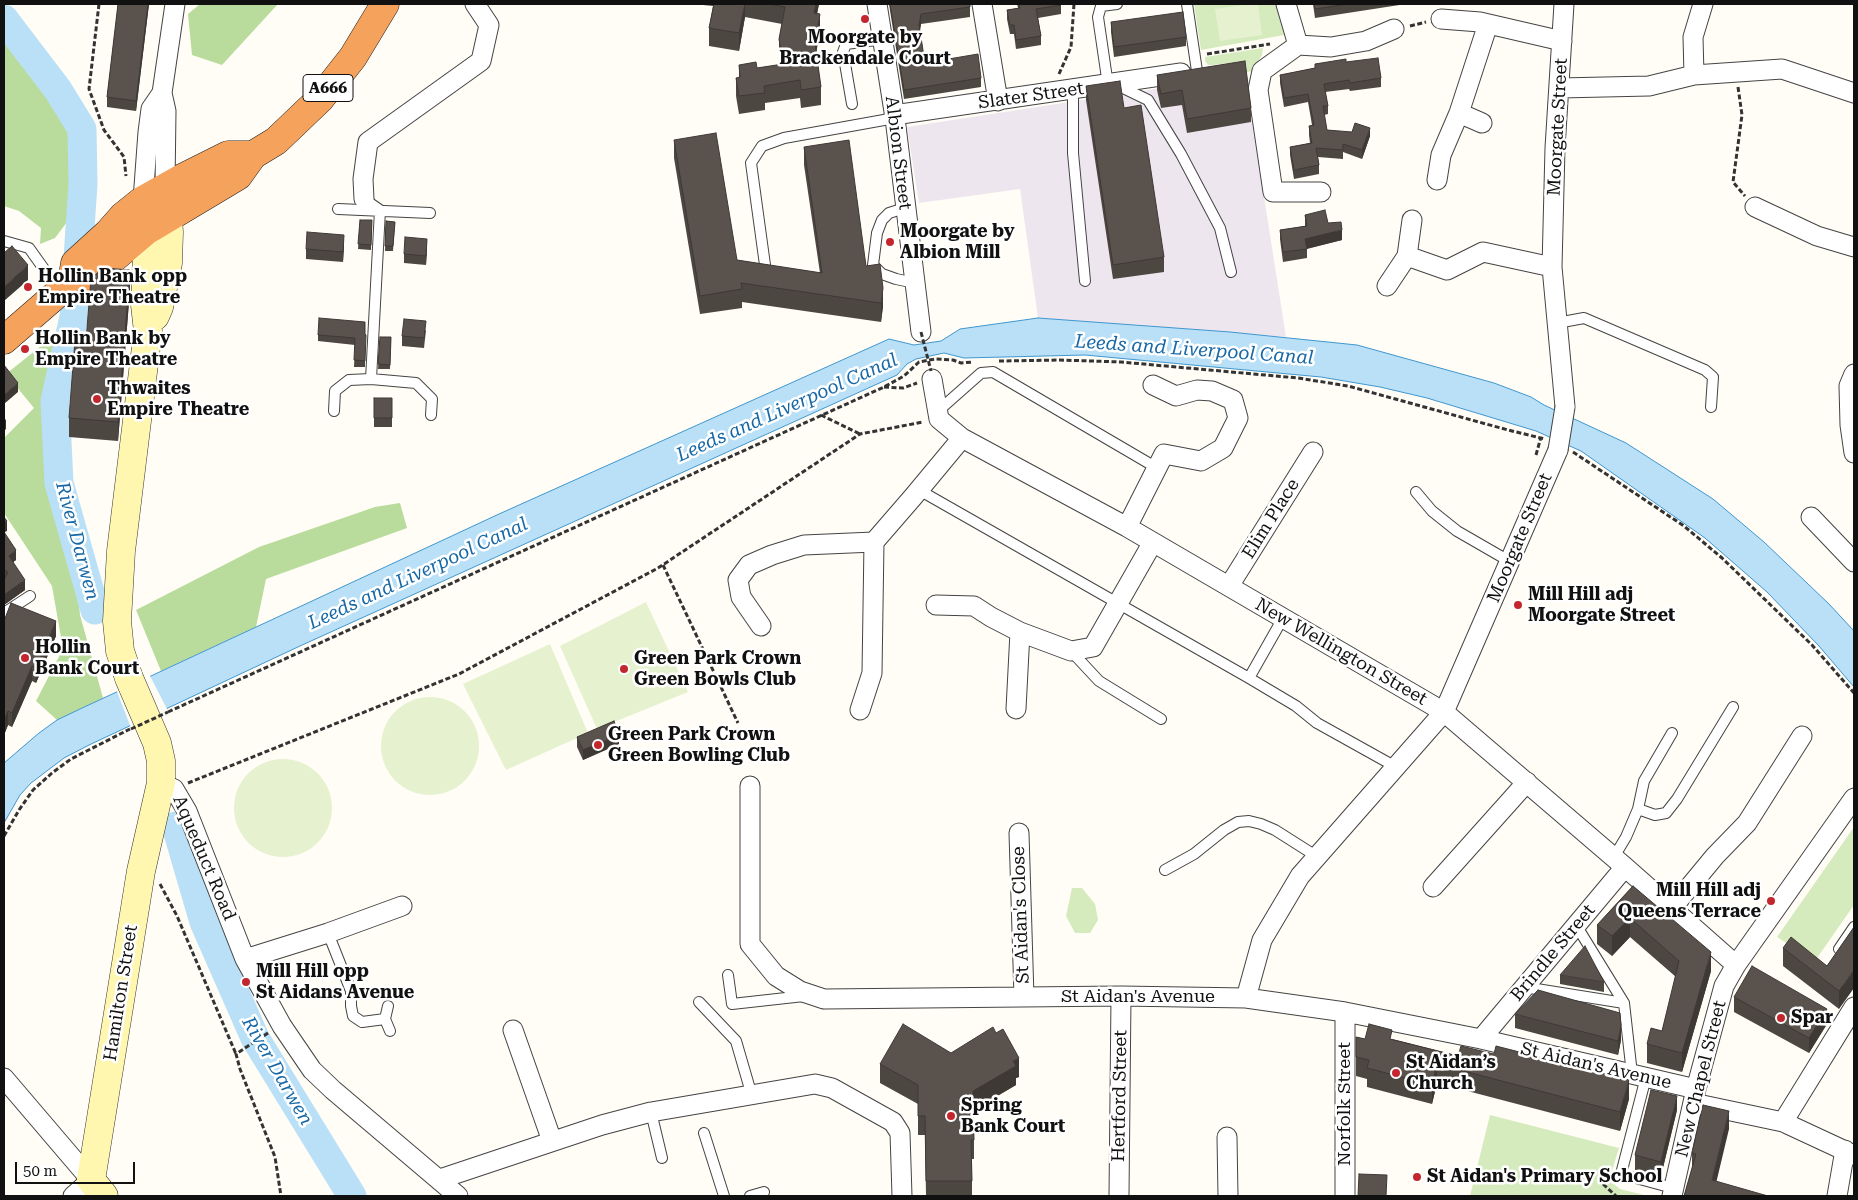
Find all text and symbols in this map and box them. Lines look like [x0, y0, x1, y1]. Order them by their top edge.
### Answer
marker: Moorgate by Brackendale Court [859, 13, 871, 25]
place label: Moorgate by Brackendale Court [779, 27, 951, 70]
street label: Moorgate Street [1544, 57, 1572, 197]
road number: A666 [303, 75, 353, 102]
street label: Slater Street [977, 78, 1085, 114]
street label: Albion Street [880, 95, 916, 211]
place label: Moorgate by Albion Mill [900, 221, 1015, 264]
marker: Moorgate by Albion Mill [884, 236, 896, 248]
place label: Hollin Bank opp Empire Theatre [38, 266, 187, 308]
marker: Hollin Bank opp Empire Theatre [22, 281, 34, 293]
place label: Hollin Bank by Empire Theatre [35, 328, 177, 370]
water label: Leeds and Liverpool Canal [1074, 330, 1314, 370]
marker: Hollin Bank by Empire Theatre [19, 343, 31, 355]
water label: Leeds and Liverpool Canal [673, 349, 901, 467]
place label: Thwaites Empire Theatre [107, 378, 249, 420]
marker: Thwaites Empire Theatre [91, 393, 103, 405]
street label: Moorgate Street [1483, 470, 1557, 606]
street label: Elim Place [1238, 475, 1304, 563]
water label: River Darwen [50, 479, 104, 603]
water label: Leeds and Liverpool Canal [305, 513, 531, 635]
place label: Mill Hill adj Moorgate Street [1528, 584, 1675, 626]
street label: New Wellington Street [1251, 594, 1431, 710]
marker: Mill Hill adj Moorgate Street [1512, 599, 1524, 611]
place label: Hollin Bank Court [35, 637, 139, 680]
place label: Green Park Crown Green Bowls Club [634, 648, 801, 691]
marker: Hollin Bank Court [19, 652, 31, 664]
marker: Green Park Crown Green Bowls Club [618, 663, 630, 675]
place label: Green Park Crown Green Bowling Club [608, 724, 790, 766]
marker: Green Park Crown Green Bowling Club [592, 739, 604, 751]
street label: Aqueduct Road [168, 792, 240, 924]
street label: St Aidan's Close [1008, 846, 1034, 984]
place label: Mill Hill adj Queens Terrace [1618, 880, 1761, 922]
marker: Mill Hill adj Queens Terrace [1765, 895, 1777, 907]
street label: Brindle Street [1506, 900, 1600, 1006]
street label: Hamilton Street [100, 923, 142, 1063]
place label: Mill Hill opp St Aidans Avenue [256, 961, 414, 1004]
marker: Mill Hill opp St Aidans Avenue [240, 976, 252, 988]
street label: St Aidan's Avenue [1061, 986, 1215, 1008]
street label: New Chapel Street [1671, 998, 1731, 1160]
place label: Spar [1791, 1007, 1833, 1029]
marker: Spar [1775, 1012, 1787, 1024]
water label: River Darwen [237, 1013, 317, 1129]
street label: Hertford Street [1108, 1030, 1132, 1162]
street label: St Aidan's Avenue [1519, 1038, 1673, 1094]
street label: Norfolk Street [1334, 1042, 1356, 1166]
place label: St Aidan’s Church [1406, 1052, 1496, 1094]
marker: St Aidan’s Church [1390, 1067, 1402, 1079]
place label: Spring Bank Court [961, 1095, 1065, 1138]
marker: Spring Bank Court [945, 1110, 957, 1122]
scale bar [18, 1152, 138, 1184]
text: 50 m [23, 1162, 57, 1180]
place label: St Aidan's Primary School [1427, 1166, 1662, 1188]
marker: St Aidan's Primary School [1411, 1171, 1423, 1183]

